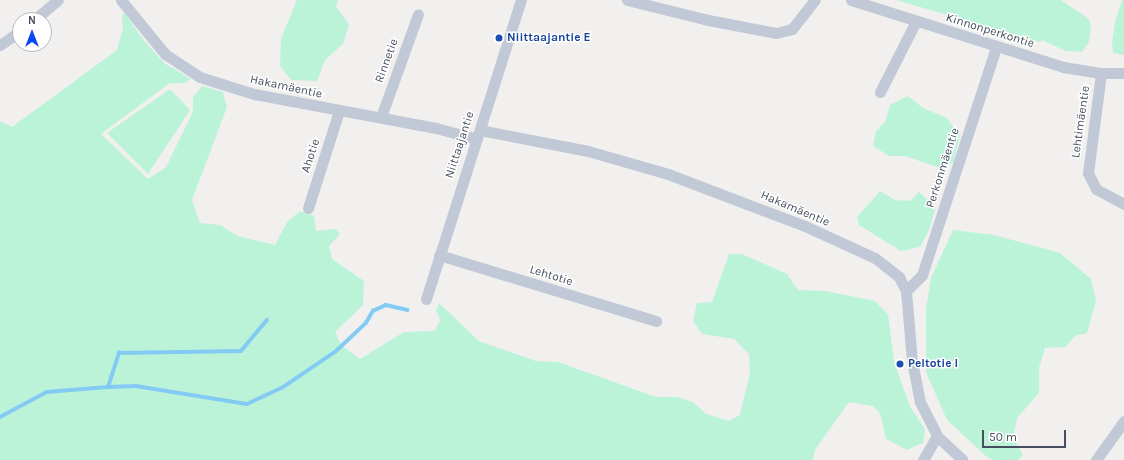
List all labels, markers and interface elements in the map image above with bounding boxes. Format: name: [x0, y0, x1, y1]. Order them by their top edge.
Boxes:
street label: Kinnonperkontie: [944, 11, 1036, 51]
north arrow: [12, 12, 52, 52]
text: N: [28, 14, 36, 27]
place label: Niittaajantie E: [507, 31, 591, 45]
marker: Niittaajantie E: [494, 33, 504, 43]
street label: Rinnetie: [372, 37, 402, 85]
street label: Hakamäentie: [249, 72, 323, 102]
street label: Lehtimäentie: [1069, 85, 1093, 159]
street label: Niittaajantie: [442, 110, 478, 180]
street label: Perkonmäentie: [923, 126, 963, 210]
street label: Ahotie: [299, 137, 323, 175]
street label: Hakamäentie: [758, 188, 832, 230]
street label: Lehtotie: [528, 263, 574, 289]
place label: Peltotie I: [908, 357, 958, 371]
marker: Peltotie I: [895, 359, 905, 369]
scale bar: [984, 422, 1068, 448]
text: 50 m: [989, 430, 1017, 444]

